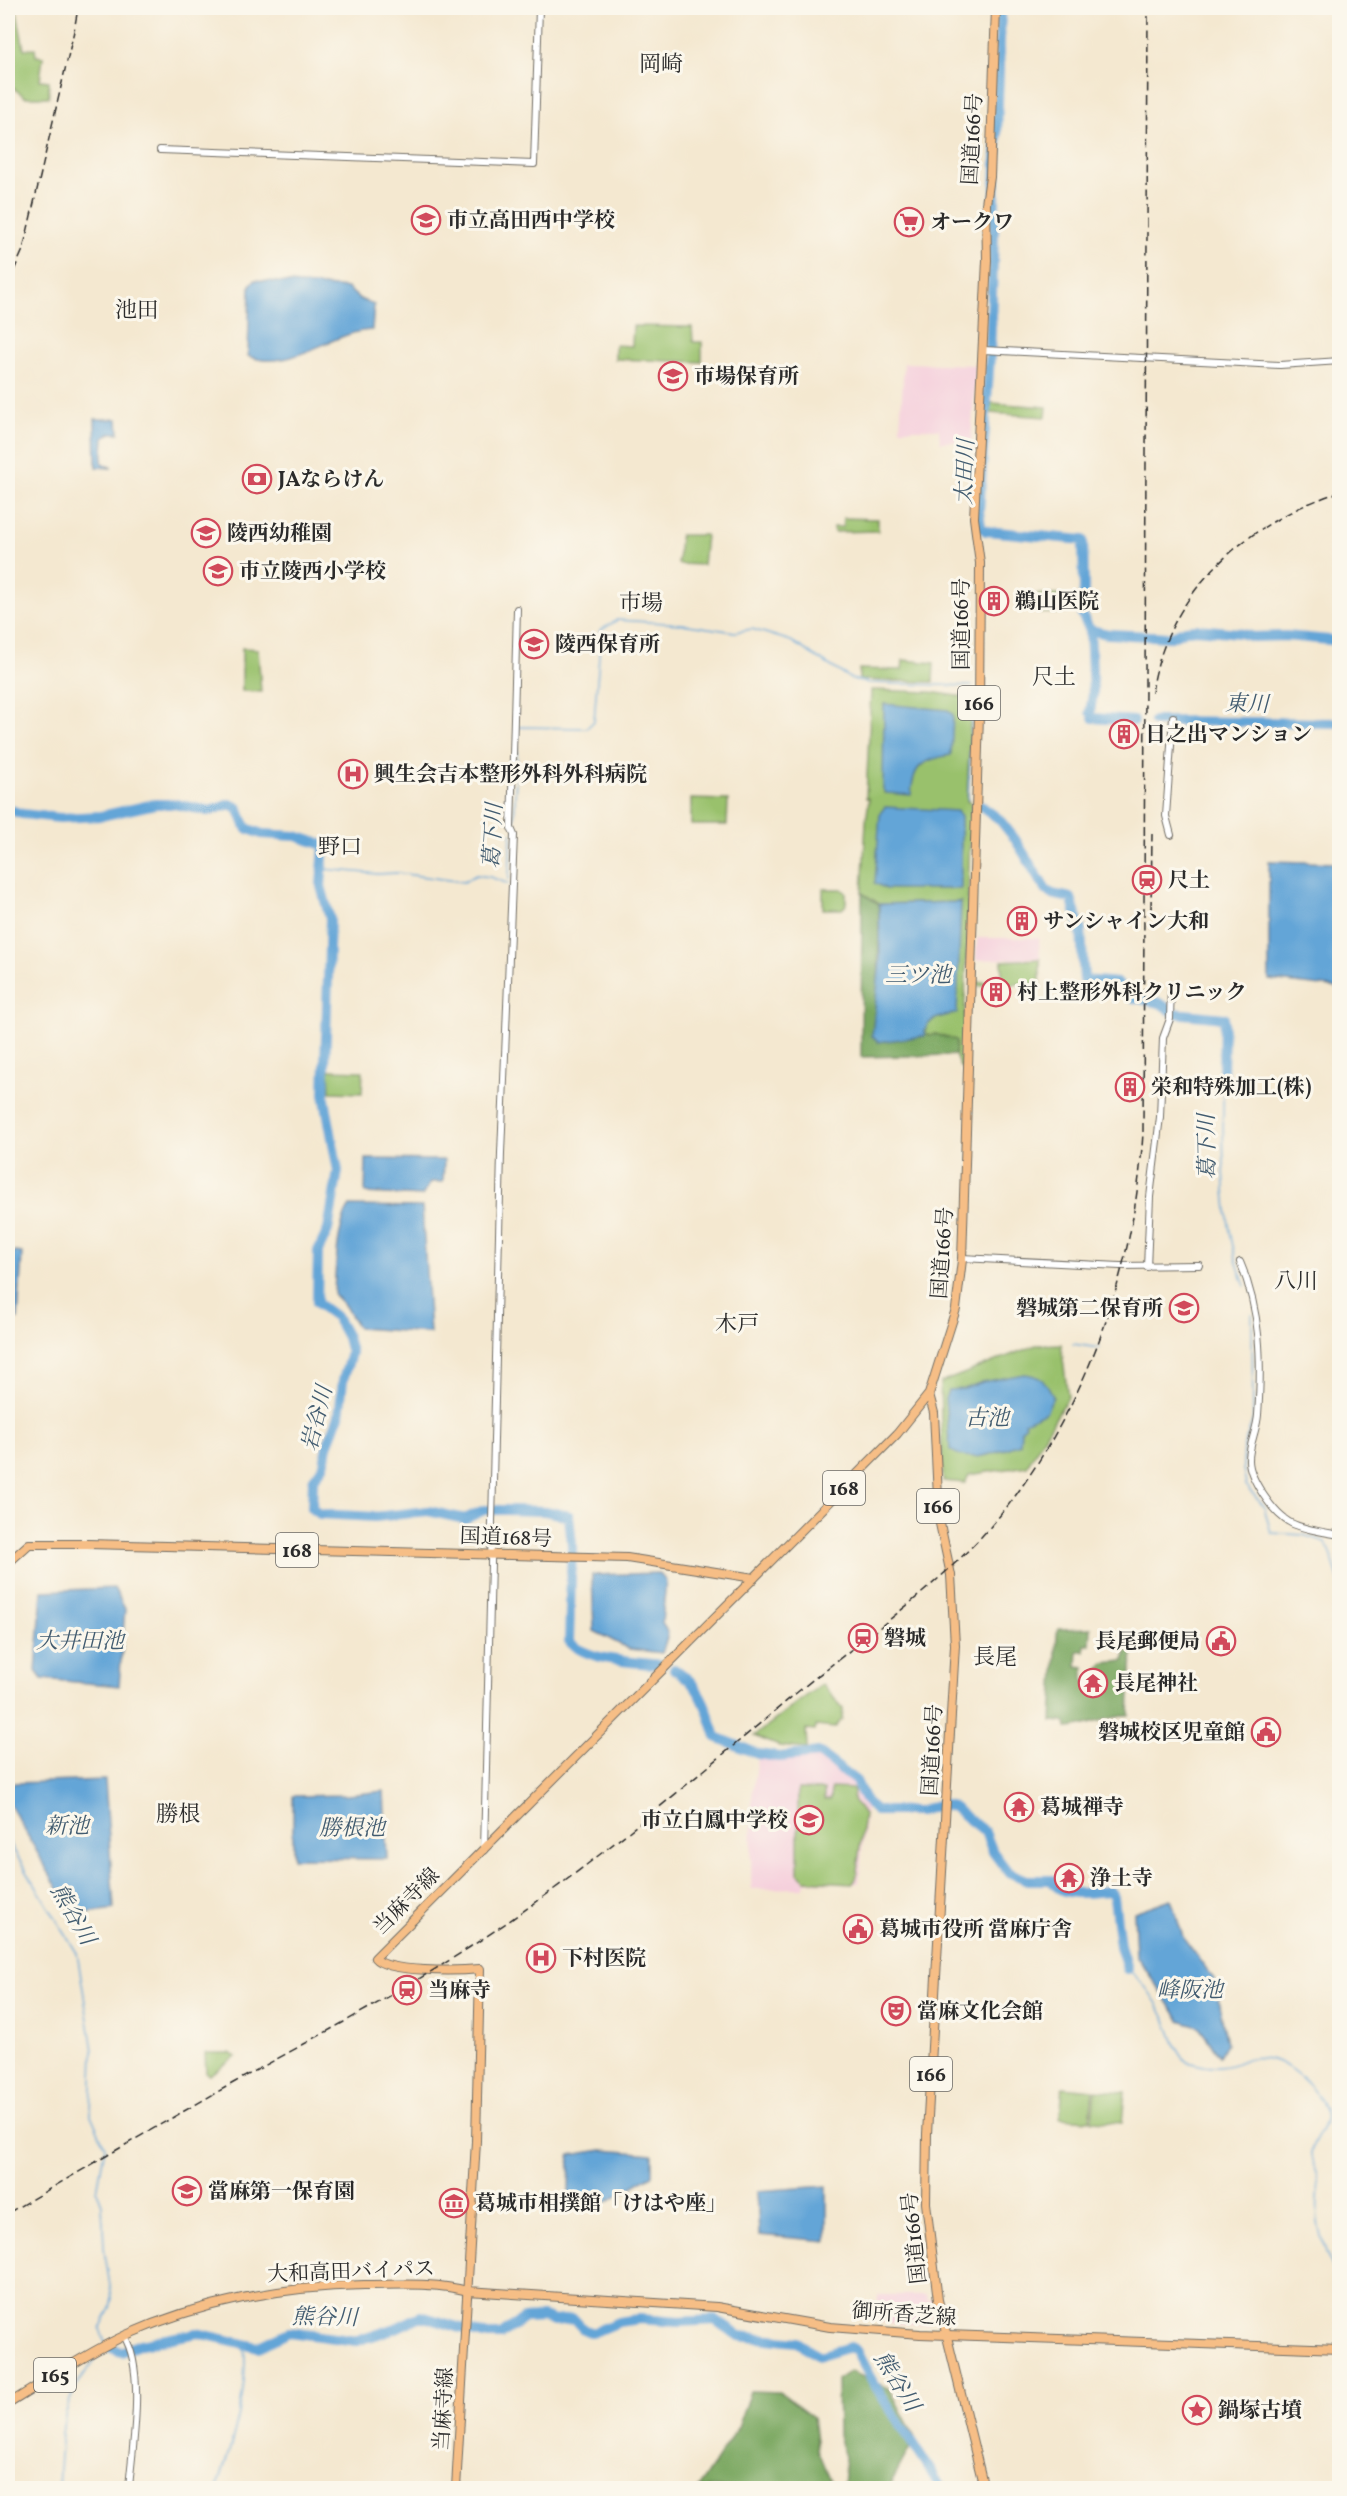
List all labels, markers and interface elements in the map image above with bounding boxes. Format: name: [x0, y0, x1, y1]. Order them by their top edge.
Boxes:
district label: 岡崎: [639, 50, 683, 81]
street label: 国道166号: [957, 92, 990, 186]
school or university icon: 市立高田西中学校: [410, 204, 442, 236]
supermarket icon: オークワ: [893, 206, 925, 238]
place label: 市立高田西中学校: [447, 207, 615, 236]
place label: オークワ: [930, 209, 1014, 238]
district label: 池田: [115, 296, 159, 327]
school or university icon: 市場保育所: [657, 360, 689, 392]
place label: 市場保育所: [694, 363, 799, 392]
water label: 太田川: [950, 437, 983, 506]
bank icon: JAならけん: [241, 463, 273, 495]
place label: JAならけん: [277, 466, 384, 495]
school or university icon: 陵西幼稚園: [190, 517, 222, 549]
place label: 陵西幼稚園: [227, 520, 332, 549]
school or university icon: 市立陵西小学校: [202, 555, 234, 587]
place label: 市立陵西小学校: [239, 558, 386, 587]
street label: 国道166号: [948, 578, 977, 670]
building icon: 鵜山医院: [978, 585, 1010, 617]
place label: 鵜山医院: [1015, 588, 1099, 617]
district label: 市場: [619, 589, 663, 620]
school or university icon: 陵西保育所: [518, 628, 550, 660]
place label: 陵西保育所: [555, 631, 660, 660]
district label: 尺土: [1032, 663, 1076, 694]
road number: 166: [958, 686, 1000, 720]
water label: 東川: [1225, 690, 1271, 721]
building icon: 日之出マンション: [1108, 718, 1140, 750]
place label: 日之出マンション: [1145, 721, 1312, 750]
hospital icon: 興生会吉本整形外科外科病院: [337, 758, 369, 790]
place label: 興生会吉本整形外科外科病院: [374, 761, 647, 790]
water label: 葛下川: [477, 800, 512, 870]
district label: 野口: [318, 833, 362, 864]
station icon: 尺土: [1131, 864, 1163, 896]
place label: 尺土: [1168, 867, 1210, 896]
building icon: サンシャイン大和: [1006, 905, 1038, 937]
place label: サンシャイン大和: [1043, 908, 1209, 937]
water label: 三ツ池: [885, 961, 954, 992]
building icon: 村上整形外科クリニック: [980, 976, 1012, 1008]
place label: 村上整形外科クリニック: [1017, 979, 1247, 1008]
building icon: 栄和特殊加工(株): [1114, 1071, 1146, 1103]
place label: 栄和特殊加工(株): [1151, 1074, 1312, 1103]
water label: 葛下川: [1192, 1112, 1225, 1180]
street label: 国道166号: [926, 1206, 961, 1300]
district label: 八川: [1274, 1267, 1318, 1298]
school or university icon: 磐城第二保育所: [1168, 1292, 1200, 1324]
place label: 磐城第二保育所: [1016, 1295, 1163, 1324]
district label: 木戸: [715, 1310, 759, 1341]
water label: 岩谷川: [295, 1381, 342, 1454]
water label: 古池: [965, 1404, 1012, 1435]
road number: 168: [823, 1471, 865, 1505]
road number: 166: [917, 1489, 959, 1523]
street label: 国道168号: [459, 1522, 553, 1555]
road number: 168: [276, 1533, 318, 1567]
station icon: 磐城: [847, 1622, 879, 1654]
place label: 磐城: [884, 1625, 926, 1654]
public building icon: 長尾郵便局: [1205, 1625, 1237, 1657]
water label: 大井田池: [36, 1627, 127, 1658]
place label: 長尾郵便局: [1095, 1628, 1200, 1657]
district label: 長尾: [973, 1643, 1017, 1674]
temple icon: 長尾神社: [1077, 1667, 1109, 1699]
place label: 長尾神社: [1114, 1670, 1198, 1699]
street label: 国道166号: [917, 1703, 950, 1797]
public building icon: 磐城校区児童館: [1250, 1716, 1282, 1748]
place label: 磐城校区児童館: [1098, 1719, 1245, 1748]
temple icon: 葛城禅寺: [1003, 1791, 1035, 1823]
place label: 葛城禅寺: [1040, 1794, 1124, 1823]
district label: 勝根: [156, 1800, 200, 1831]
school or university icon: 市立白鳳中学校: [793, 1804, 825, 1836]
place label: 市立白鳳中学校: [641, 1807, 788, 1836]
water label: 新池: [45, 1812, 92, 1843]
water label: 勝根池: [319, 1814, 388, 1845]
street label: 当麻寺線: [367, 1862, 447, 1942]
temple icon: 浄土寺: [1053, 1862, 1085, 1894]
place label: 浄土寺: [1090, 1865, 1153, 1894]
water label: 熊谷川: [42, 1879, 103, 1953]
public building icon: 葛城市役所 當麻庁舎: [842, 1913, 874, 1945]
place label: 葛城市役所 當麻庁舎: [879, 1916, 1072, 1945]
hospital icon: 下村医院: [525, 1942, 557, 1974]
place label: 下村医院: [562, 1945, 646, 1974]
station icon: 当麻寺: [391, 1974, 423, 2006]
water label: 峰阪池: [1157, 1976, 1226, 2007]
place label: 当麻寺: [428, 1977, 491, 2006]
theatre icon: 當麻文化会館: [880, 1995, 912, 2027]
place label: 當麻文化会館: [917, 1998, 1043, 2027]
road number: 166: [910, 2057, 952, 2091]
school or university icon: 當麻第一保育園: [171, 2175, 203, 2207]
place label: 當麻第一保育園: [208, 2178, 355, 2207]
museum icon: 葛城市相撲館「けはや座」: [438, 2187, 470, 2219]
place label: 葛城市相撲館「けはや座」: [475, 2190, 727, 2219]
street label: 国道166号: [896, 2190, 935, 2285]
street label: 大和高田バイパス: [267, 2255, 435, 2290]
street label: 御所香芝線: [851, 2297, 957, 2334]
water label: 熊谷川: [292, 2302, 360, 2335]
water label: 熊谷川: [865, 2346, 928, 2420]
road number: 165: [34, 2358, 76, 2392]
street label: 当麻寺線: [428, 2366, 461, 2452]
place icon: 鍋塚古墳: [1181, 2394, 1213, 2426]
place label: 鍋塚古墳: [1218, 2397, 1302, 2426]

